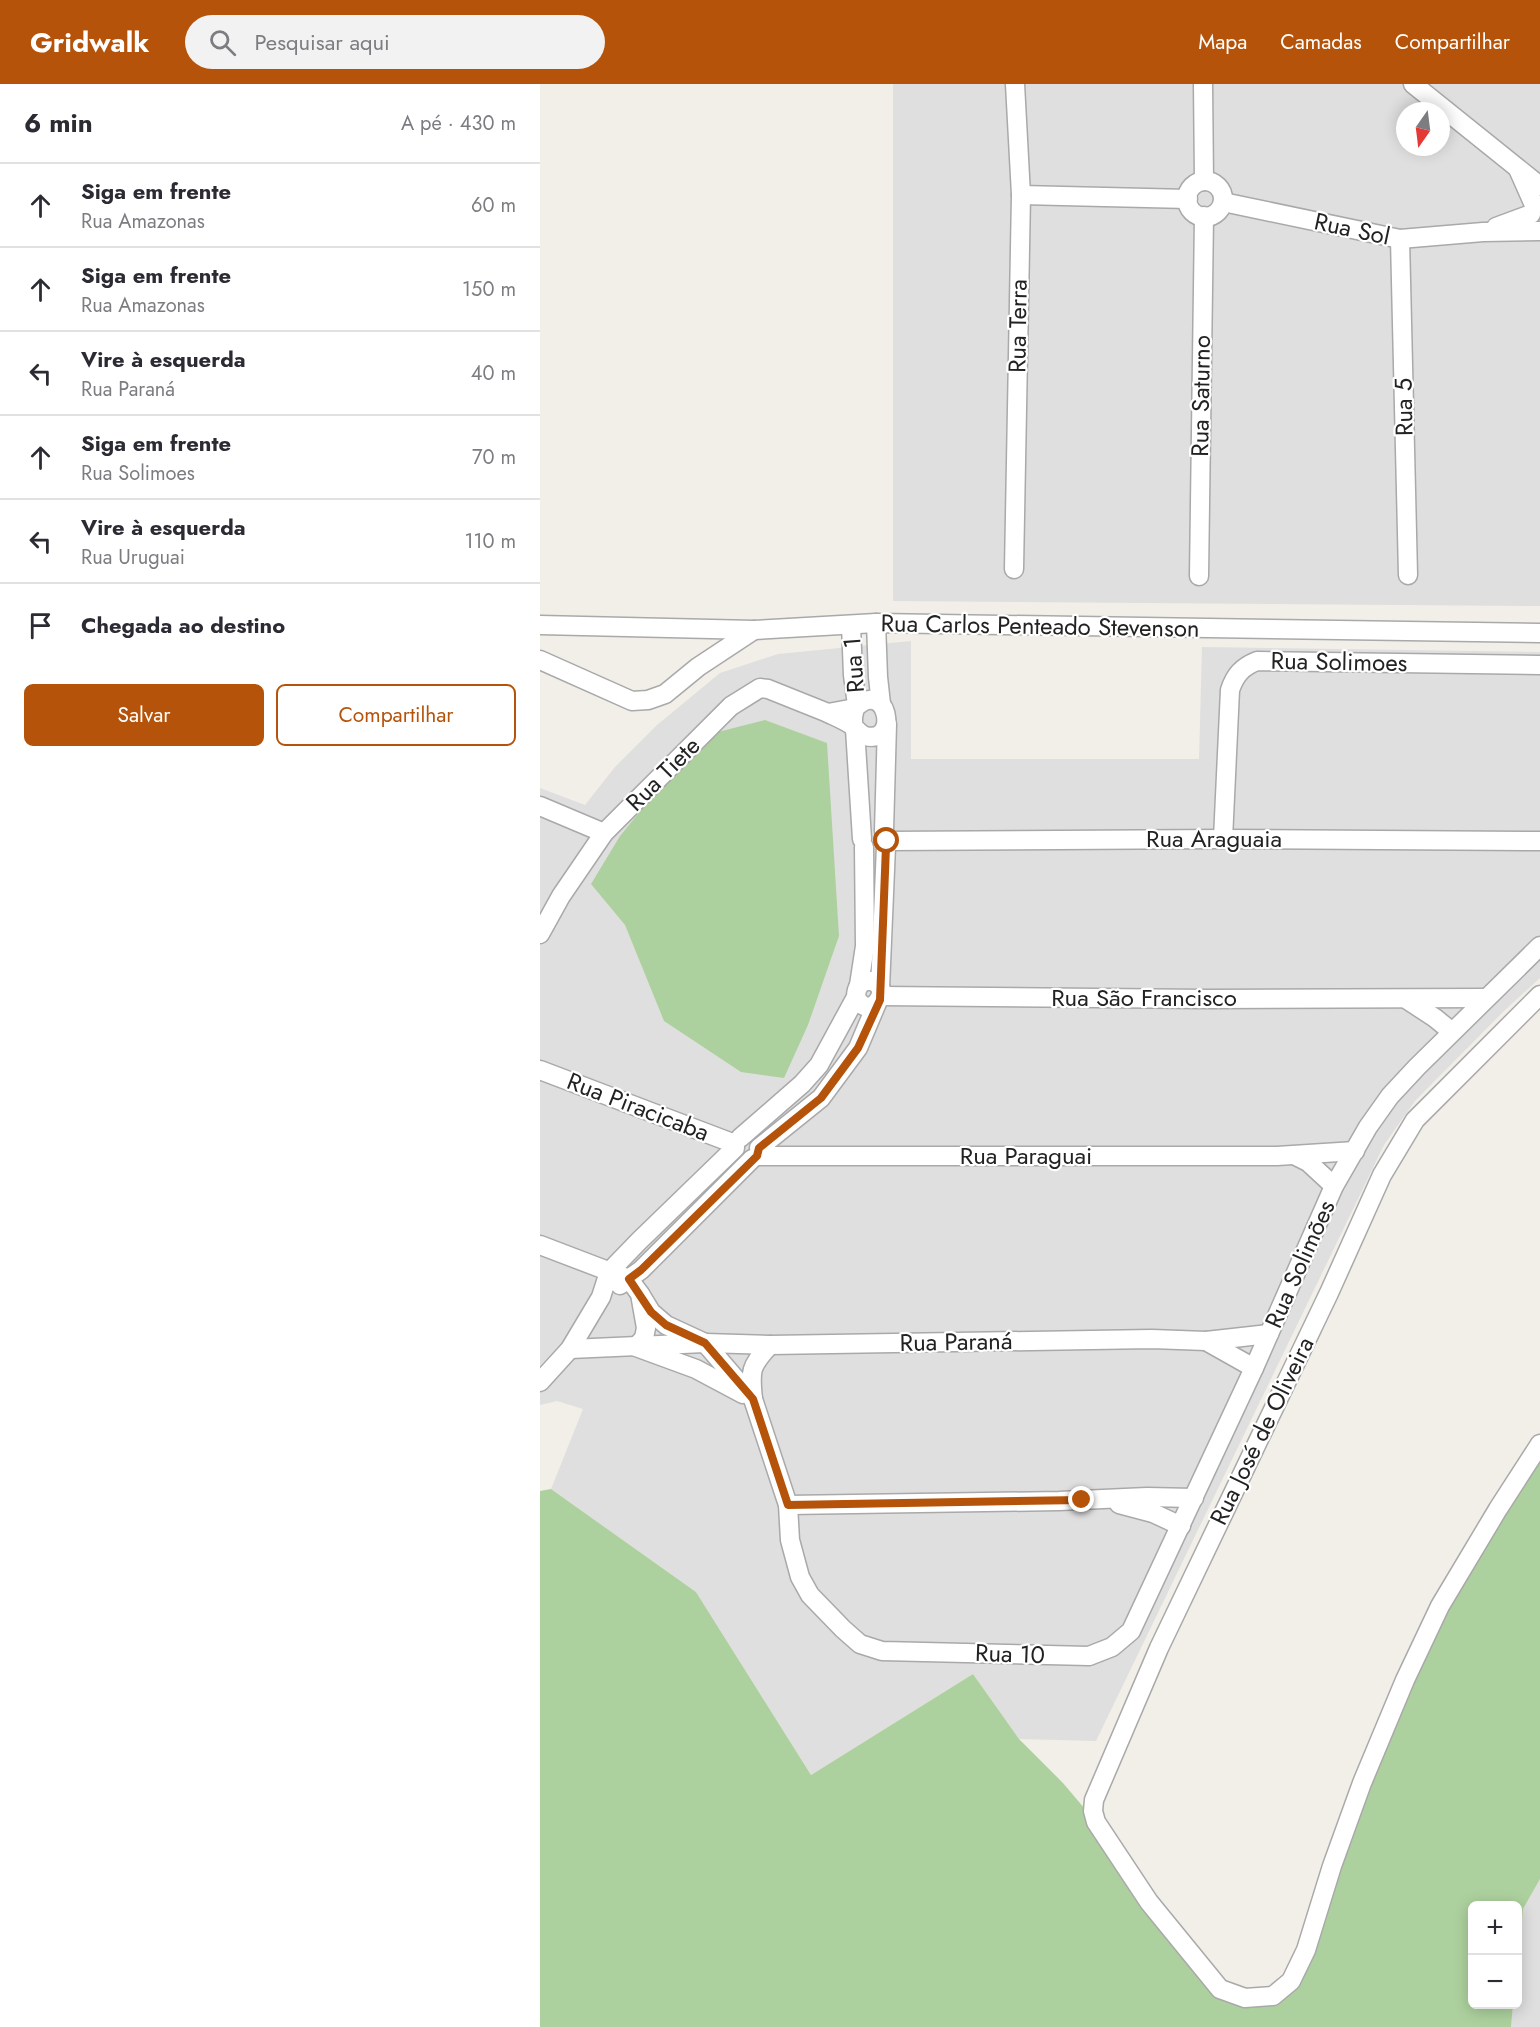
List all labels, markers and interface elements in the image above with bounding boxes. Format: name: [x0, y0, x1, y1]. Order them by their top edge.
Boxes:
search box: [185, 15, 605, 69]
text: Gridwalk: [30, 22, 149, 63]
icon: search: [206, 26, 239, 59]
text: Pesquisar aqui: [254, 26, 390, 58]
text: Mapa: [1198, 27, 1247, 57]
text: Camadas: [1280, 27, 1362, 57]
text: Compartilhar: [1395, 27, 1510, 57]
north arrow: [1396, 102, 1450, 156]
text: 6 min: [24, 104, 93, 142]
text: A pé · 430 m: [401, 109, 516, 138]
text: Siga em frente: [81, 175, 231, 207]
icon: ahead: [24, 189, 57, 222]
text: 60 m: [471, 191, 516, 220]
street label: Rua Sol: [1311, 203, 1393, 254]
text: Rua Amazonas: [81, 207, 205, 236]
text: Siga em frente: [81, 259, 231, 291]
icon: ahead: [24, 273, 57, 306]
text: 150 m: [462, 275, 516, 304]
street label: Rua Terra: [999, 279, 1036, 373]
text: Rua Amazonas: [81, 291, 205, 320]
street label: Rua Saturno: [1182, 335, 1219, 457]
text: Vire à esquerda: [81, 343, 246, 375]
icon: left: [24, 357, 57, 390]
text: 40 m: [471, 359, 516, 388]
text: Rua Paraná: [81, 375, 175, 404]
street label: Rua 5: [1385, 378, 1422, 436]
text: Siga em frente: [81, 427, 231, 459]
icon: ahead: [24, 441, 57, 474]
text: 70 m: [472, 443, 516, 472]
text: Rua Solimoes: [81, 459, 195, 488]
text: Vire à esquerda: [81, 511, 246, 543]
icon: left: [24, 525, 57, 558]
text: 110 m: [464, 527, 516, 556]
text: Rua Uruguai: [81, 543, 185, 572]
street label: Rua Carlos Penteado Stevenson: [880, 605, 1200, 646]
icon: arrive: [24, 609, 57, 642]
text: Chegada ao destino: [81, 609, 285, 641]
street label: Rua 1: [834, 636, 873, 694]
street label: Rua Solimoes: [1270, 643, 1408, 680]
button: Salvar: [24, 684, 264, 746]
button: Compartilhar: [276, 684, 516, 746]
street label: Rua Tiete: [618, 729, 708, 819]
street label: Rua Araguaia: [1146, 821, 1282, 856]
route start: [873, 827, 899, 853]
street label: Rua São Francisco: [1051, 980, 1237, 1015]
street label: Rua Piracicaba: [562, 1063, 714, 1150]
street label: Rua Paraguai: [960, 1138, 1092, 1173]
street label: Rua Solimões: [1256, 1194, 1343, 1333]
street label: Rua Paraná: [899, 1323, 1013, 1360]
street label: Rua José de Oliveira: [1201, 1331, 1322, 1531]
route end: [1068, 1486, 1094, 1512]
street label: Rua 10: [974, 1635, 1046, 1672]
map controls: [1468, 1901, 1522, 2009]
button: +: [1468, 1901, 1522, 1955]
button: −: [1468, 1955, 1522, 2009]

